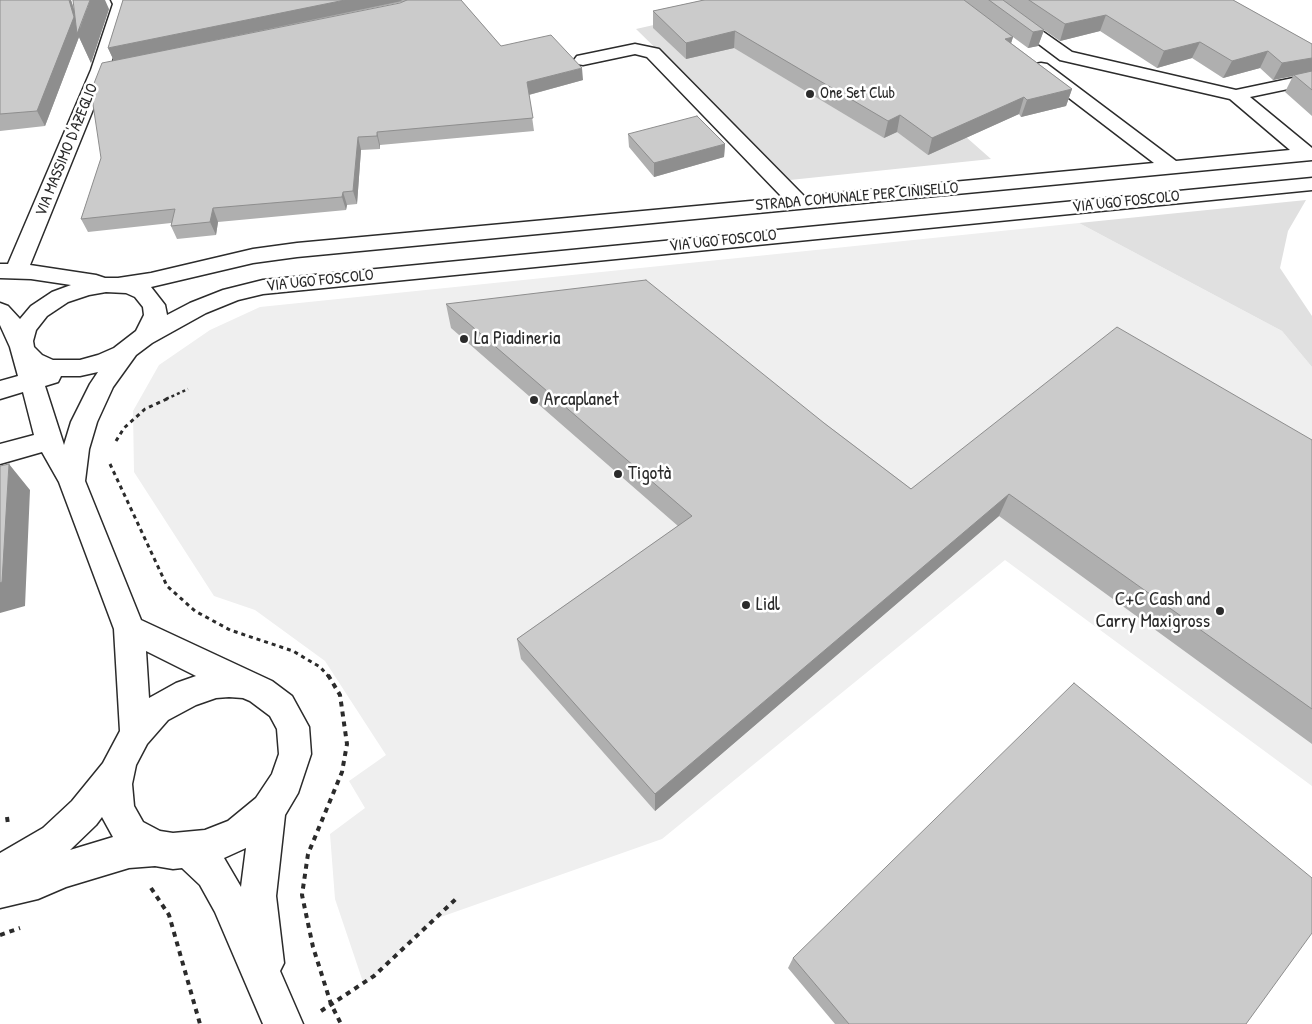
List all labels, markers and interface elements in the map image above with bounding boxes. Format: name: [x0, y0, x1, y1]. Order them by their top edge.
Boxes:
street label: VIA MASSIMO D'AZEGLIO: [32, 81, 102, 219]
place label: One Set Club: [820, 84, 895, 104]
marker: One Set Club: [804, 88, 816, 100]
street label: STRADA COMUNALE PER CINISELLO: [755, 179, 959, 215]
street label: VIA UGO FOSCOLO: [1071, 187, 1181, 217]
street label: VIA UGO FOSCOLO: [668, 226, 778, 256]
street label: VIA UGO FOSCOLO: [265, 266, 375, 296]
place label: La Piadineria: [474, 328, 561, 350]
marker: La Piadineria: [458, 333, 470, 345]
place label: Arcaplanet: [544, 389, 619, 411]
marker: Arcaplanet: [528, 394, 540, 406]
place label: Tigotà: [628, 463, 671, 485]
marker: Tigotà: [612, 468, 624, 480]
place label: C+C Cash and Carry Maxigross: [1096, 589, 1210, 633]
place label: Lidl: [756, 594, 780, 616]
marker: Lidl: [740, 599, 752, 611]
marker: C+C Cash and Carry Maxigross: [1214, 605, 1226, 617]

